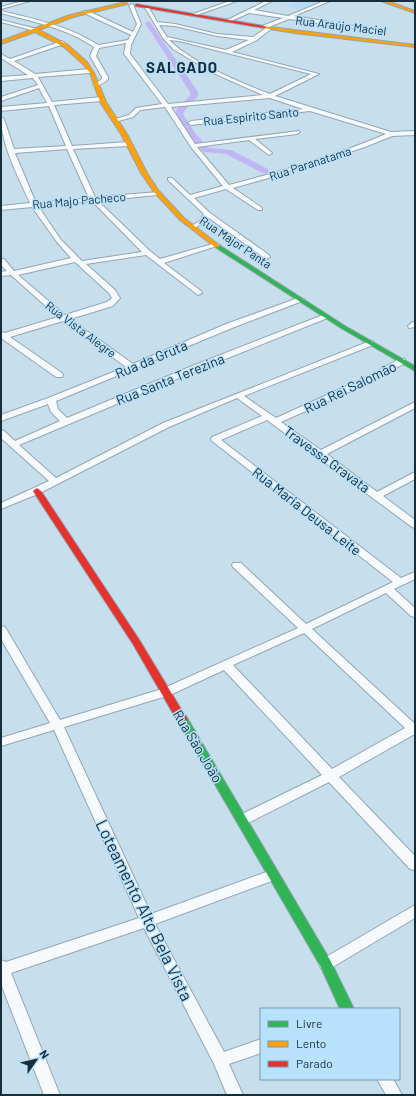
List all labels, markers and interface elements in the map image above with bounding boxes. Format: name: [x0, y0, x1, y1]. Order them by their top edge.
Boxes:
street label: Rua Araújo Maciel: [295, 12, 387, 38]
district label: SALGADO: [146, 58, 218, 76]
street label: Rua Espirito Santo: [203, 104, 299, 128]
street label: Rua Paranatama: [267, 143, 353, 183]
street label: Rua Majo Pacheco: [32, 189, 126, 211]
street label: Rua Major Panta: [197, 213, 275, 271]
street label: Rua Vista Alegre: [43, 298, 119, 360]
street label: Rua da Gruta: [112, 336, 190, 382]
street label: Rua Santa Terezina: [113, 350, 227, 408]
street label: Rua Rei Salomão: [301, 357, 399, 417]
street label: Travessa Gravata: [280, 422, 374, 496]
street label: Rua Maria Deusa Leite: [249, 463, 365, 559]
street label: Rua São João: [170, 706, 226, 786]
street label: Loteamento Alto Bela Vista: [92, 816, 198, 1004]
legend: [260, 1008, 400, 1080]
text: Livre: [296, 1016, 322, 1030]
text: Lento: [296, 1036, 326, 1050]
north arrow: [16, 1040, 56, 1080]
text: N: [37, 1047, 52, 1061]
text: Parado: [296, 1056, 333, 1070]

